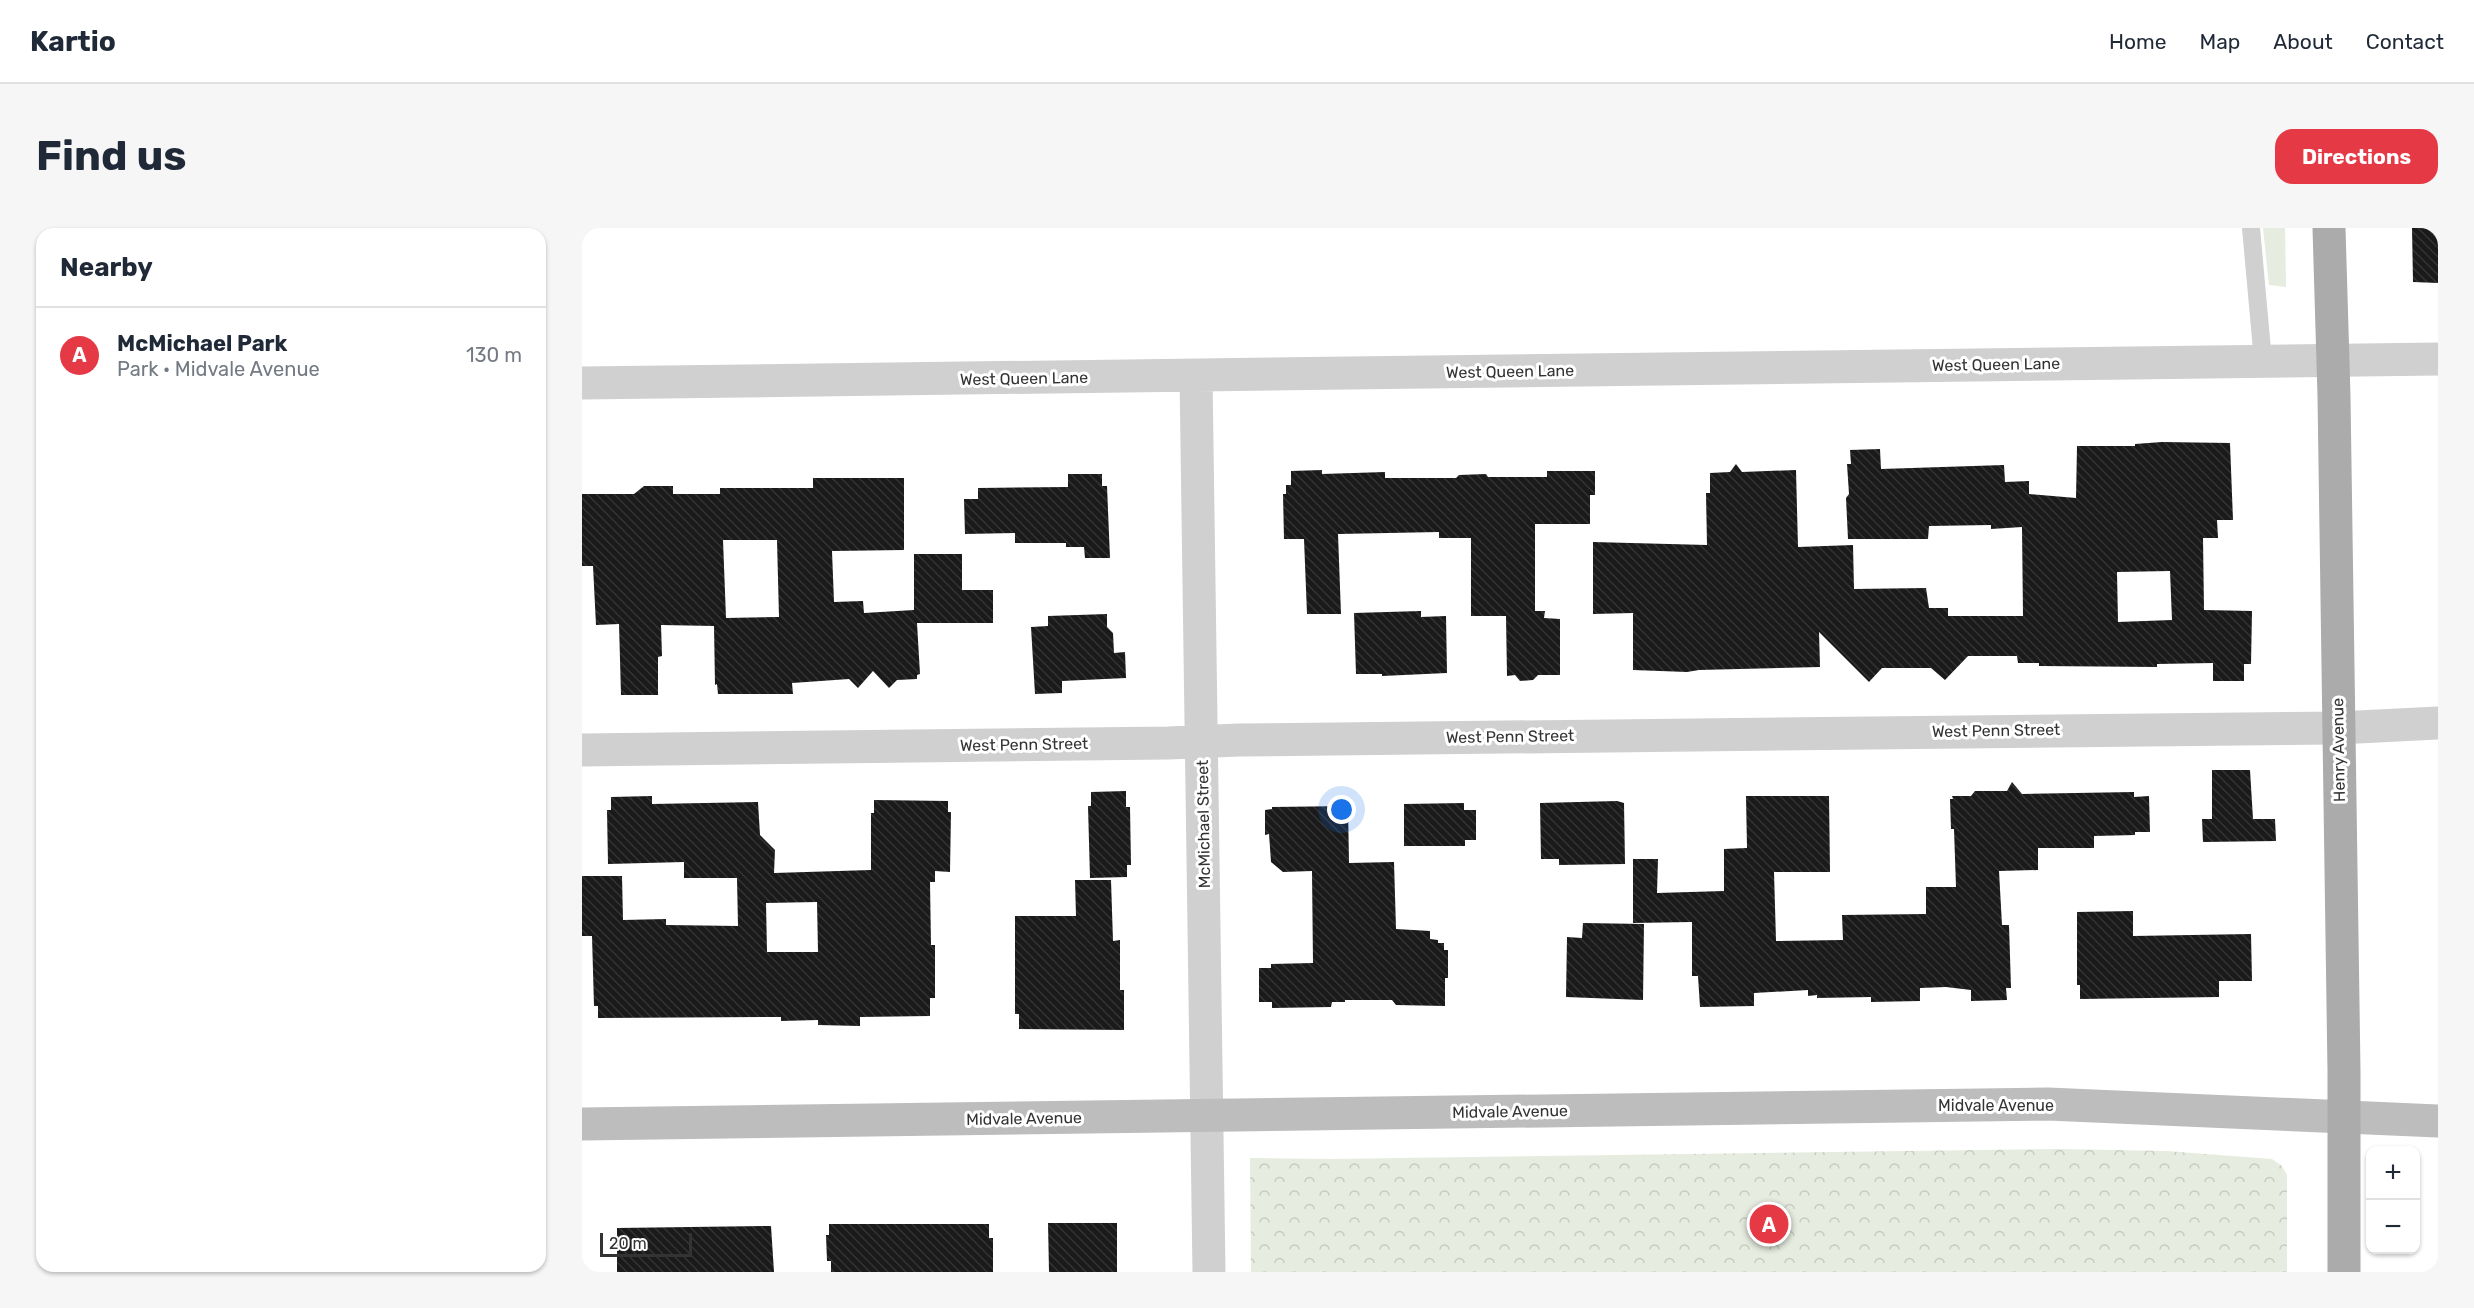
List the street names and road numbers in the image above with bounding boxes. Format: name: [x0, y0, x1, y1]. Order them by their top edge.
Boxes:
street label: West Queen Lane: [1932, 354, 2060, 375]
street label: West Queen Lane: [1446, 361, 1574, 382]
street label: West Queen Lane: [960, 368, 1088, 389]
street label: Henry Avenue: [2328, 698, 2349, 802]
street label: West Penn Street: [1932, 720, 2060, 741]
street label: West Penn Street: [1446, 726, 1574, 747]
street label: West Penn Street: [960, 734, 1088, 755]
street label: McMichael Street: [1193, 760, 1214, 888]
street label: Midvale Avenue: [1938, 1096, 2054, 1115]
street label: Midvale Avenue: [1452, 1101, 1568, 1122]
street label: Midvale Avenue: [966, 1108, 1082, 1129]

